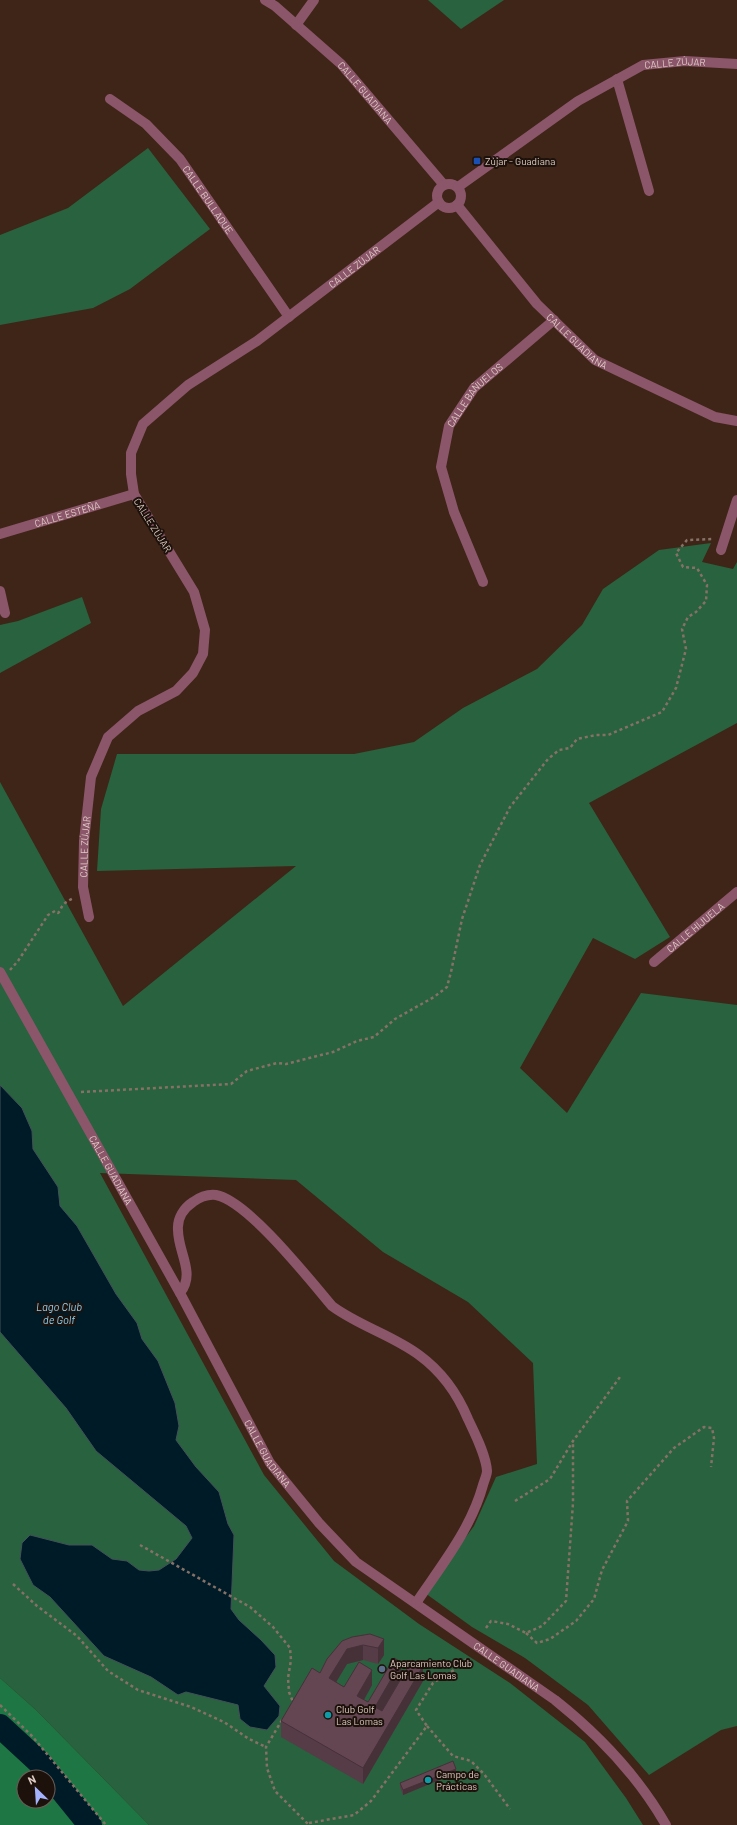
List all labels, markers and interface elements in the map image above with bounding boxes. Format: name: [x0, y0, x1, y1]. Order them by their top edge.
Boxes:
street label: CALLE ZÚJAR: [644, 55, 706, 71]
street label: CALLE GUADIANA: [335, 59, 395, 126]
place label: Zújar - Guadiana: [485, 155, 555, 167]
marker: Zújar - Guadiana: [472, 156, 482, 166]
street label: CALLE BULLAQUE: [180, 163, 236, 236]
street label: CALLE ZÚJAR: [326, 243, 382, 290]
street label: CALLE GUADIANA: [544, 311, 609, 371]
street label: CALLE BAÑUELOS: [444, 360, 505, 429]
street label: CALLE ZÚJAR: [132, 496, 174, 554]
street label: CALLE ESTEÑA: [33, 499, 101, 529]
street label: CALLE ZÚJAR: [77, 815, 93, 877]
street label: CALLE HIJUELA: [664, 900, 726, 955]
street label: CALLE GUADIANA: [87, 1133, 135, 1207]
water label: Lago Club de Golf: [36, 1300, 82, 1326]
street label: CALLE GUADIANA: [242, 1417, 293, 1490]
street label: CALLE GUADIANA: [471, 1639, 542, 1694]
place label: Aparcamiento Club Golf Las Lomas: [390, 1657, 472, 1681]
marker: Aparcamiento Club Golf Las Lomas: [377, 1664, 387, 1674]
place label: Club Golf Las Lomas: [336, 1703, 383, 1727]
marker: Club Golf Las Lomas: [323, 1710, 333, 1720]
place label: Campo de Prácticas: [436, 1768, 479, 1792]
north arrow: [16, 1769, 56, 1809]
text: N: [25, 1772, 38, 1787]
marker: Campo de Prácticas: [423, 1775, 433, 1785]

